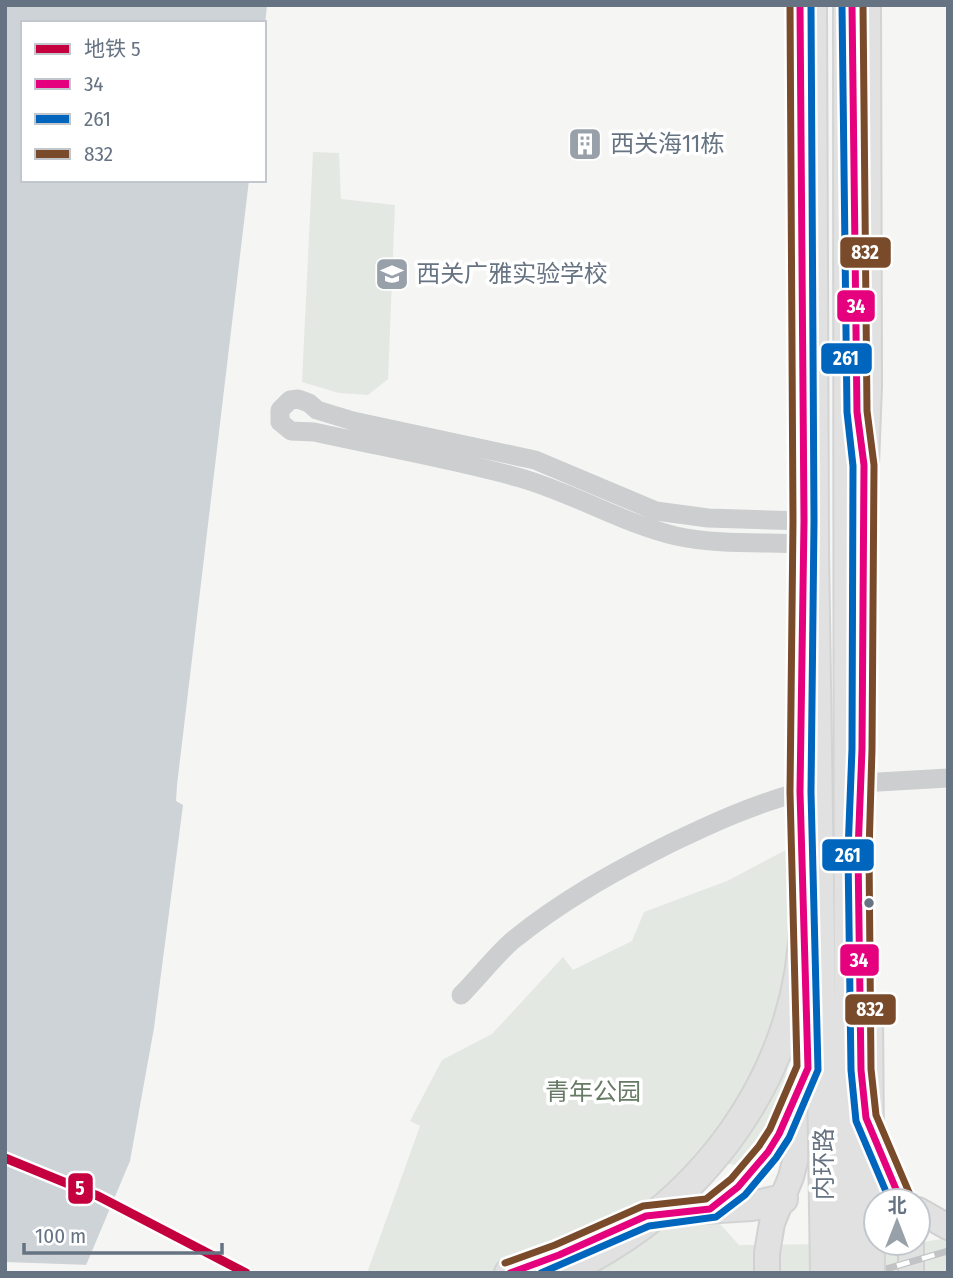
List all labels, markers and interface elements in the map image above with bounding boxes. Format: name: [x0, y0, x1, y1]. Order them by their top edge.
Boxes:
legend: [21, 21, 266, 182]
text: 地铁 5: [84, 36, 141, 62]
text: 34: [84, 71, 104, 97]
text: 261: [84, 106, 111, 132]
building icon: 西关海11栋: [566, 125, 604, 163]
place label: 西关海11栋: [610, 130, 724, 158]
text: 832: [84, 141, 113, 167]
line badge: 832: [839, 236, 892, 269]
text: 832: [851, 241, 879, 264]
school or university icon: 西关广雅实验学校: [373, 255, 411, 293]
place label: 西关广雅实验学校: [416, 260, 608, 288]
line badge: 34: [836, 289, 876, 323]
text: 34: [846, 295, 866, 318]
line badge: 261: [820, 342, 873, 375]
text: 261: [832, 347, 859, 370]
line badge: 261: [821, 838, 875, 872]
text: 261: [834, 844, 861, 867]
unlabelled marker: [862, 896, 876, 910]
line badge: 34: [839, 943, 880, 977]
text: 34: [849, 949, 869, 972]
line badge: 832: [844, 993, 897, 1026]
text: 832: [856, 998, 884, 1021]
park label: 青年公园: [545, 1078, 641, 1106]
street label: 内环路: [810, 1128, 838, 1200]
line badge: 5: [67, 1172, 94, 1205]
text: 5: [75, 1177, 85, 1200]
north arrow: [862, 1187, 932, 1257]
text: 北: [887, 1194, 907, 1217]
scale bar: [24, 1212, 222, 1256]
text: 100 m: [35, 1223, 86, 1249]

